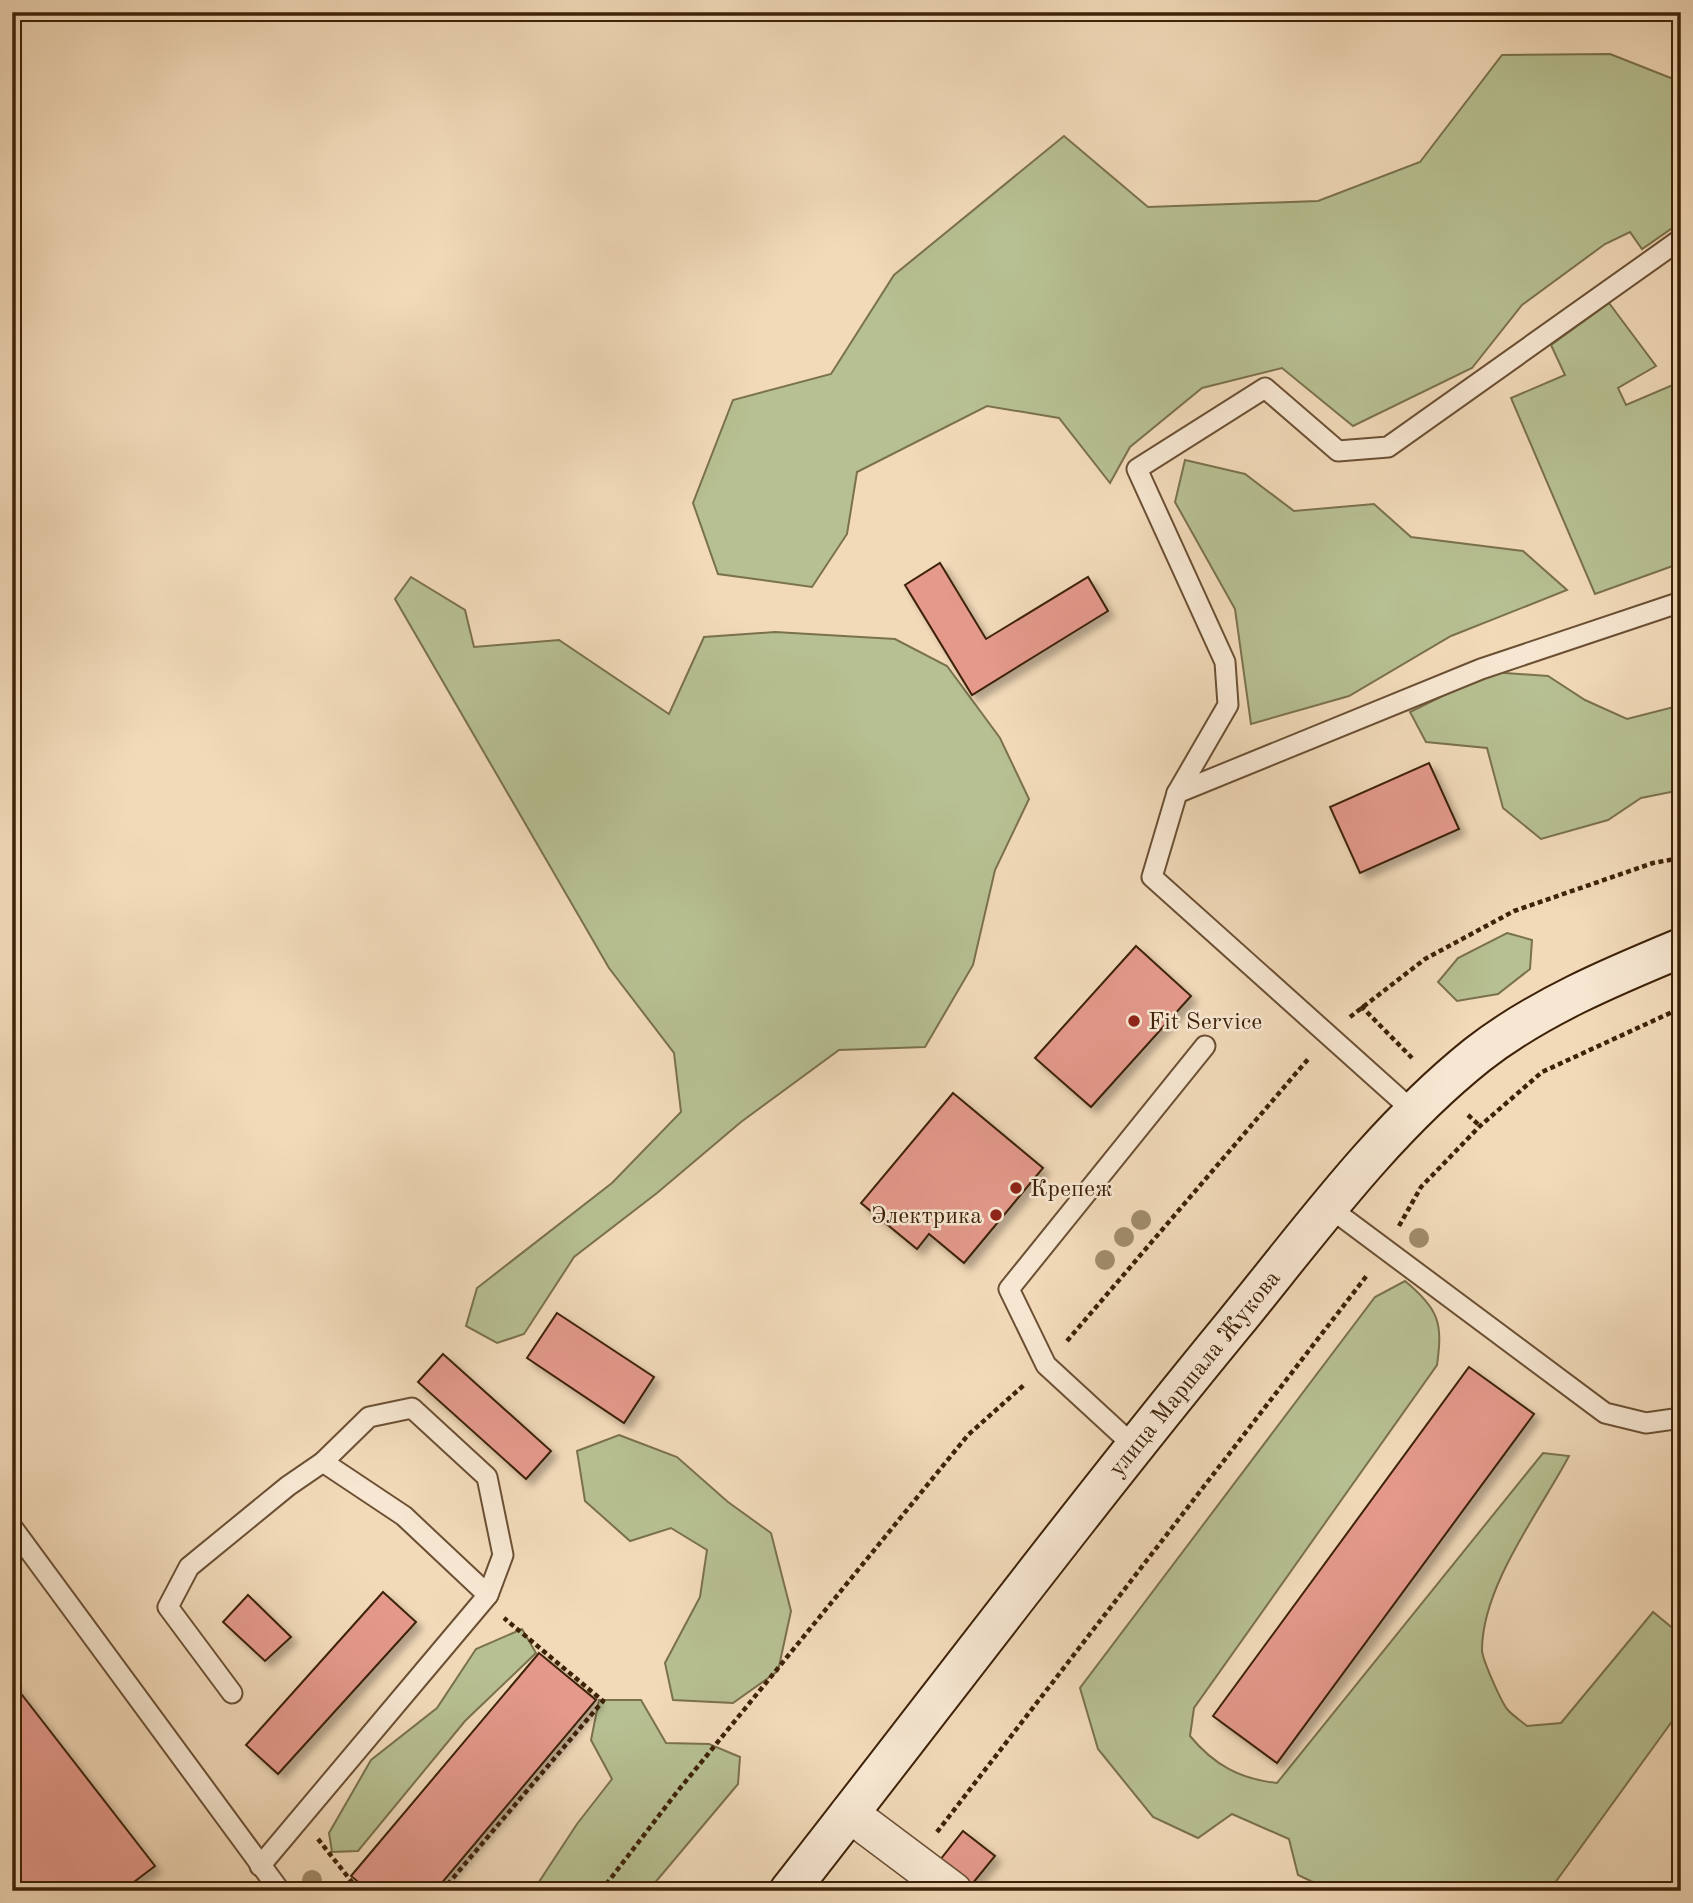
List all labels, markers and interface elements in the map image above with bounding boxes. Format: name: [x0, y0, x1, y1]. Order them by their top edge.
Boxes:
place label: Fit Service: [1148, 1011, 1262, 1035]
marker: Fit Service: [1126, 1013, 1142, 1029]
place label: Крепеж: [1030, 1178, 1112, 1202]
marker: Крепеж: [1008, 1180, 1024, 1196]
place label: Электрика: [871, 1205, 982, 1229]
marker: Электрика: [988, 1207, 1004, 1223]
street label: улица Маршала Жукова: [1105, 1267, 1286, 1482]

